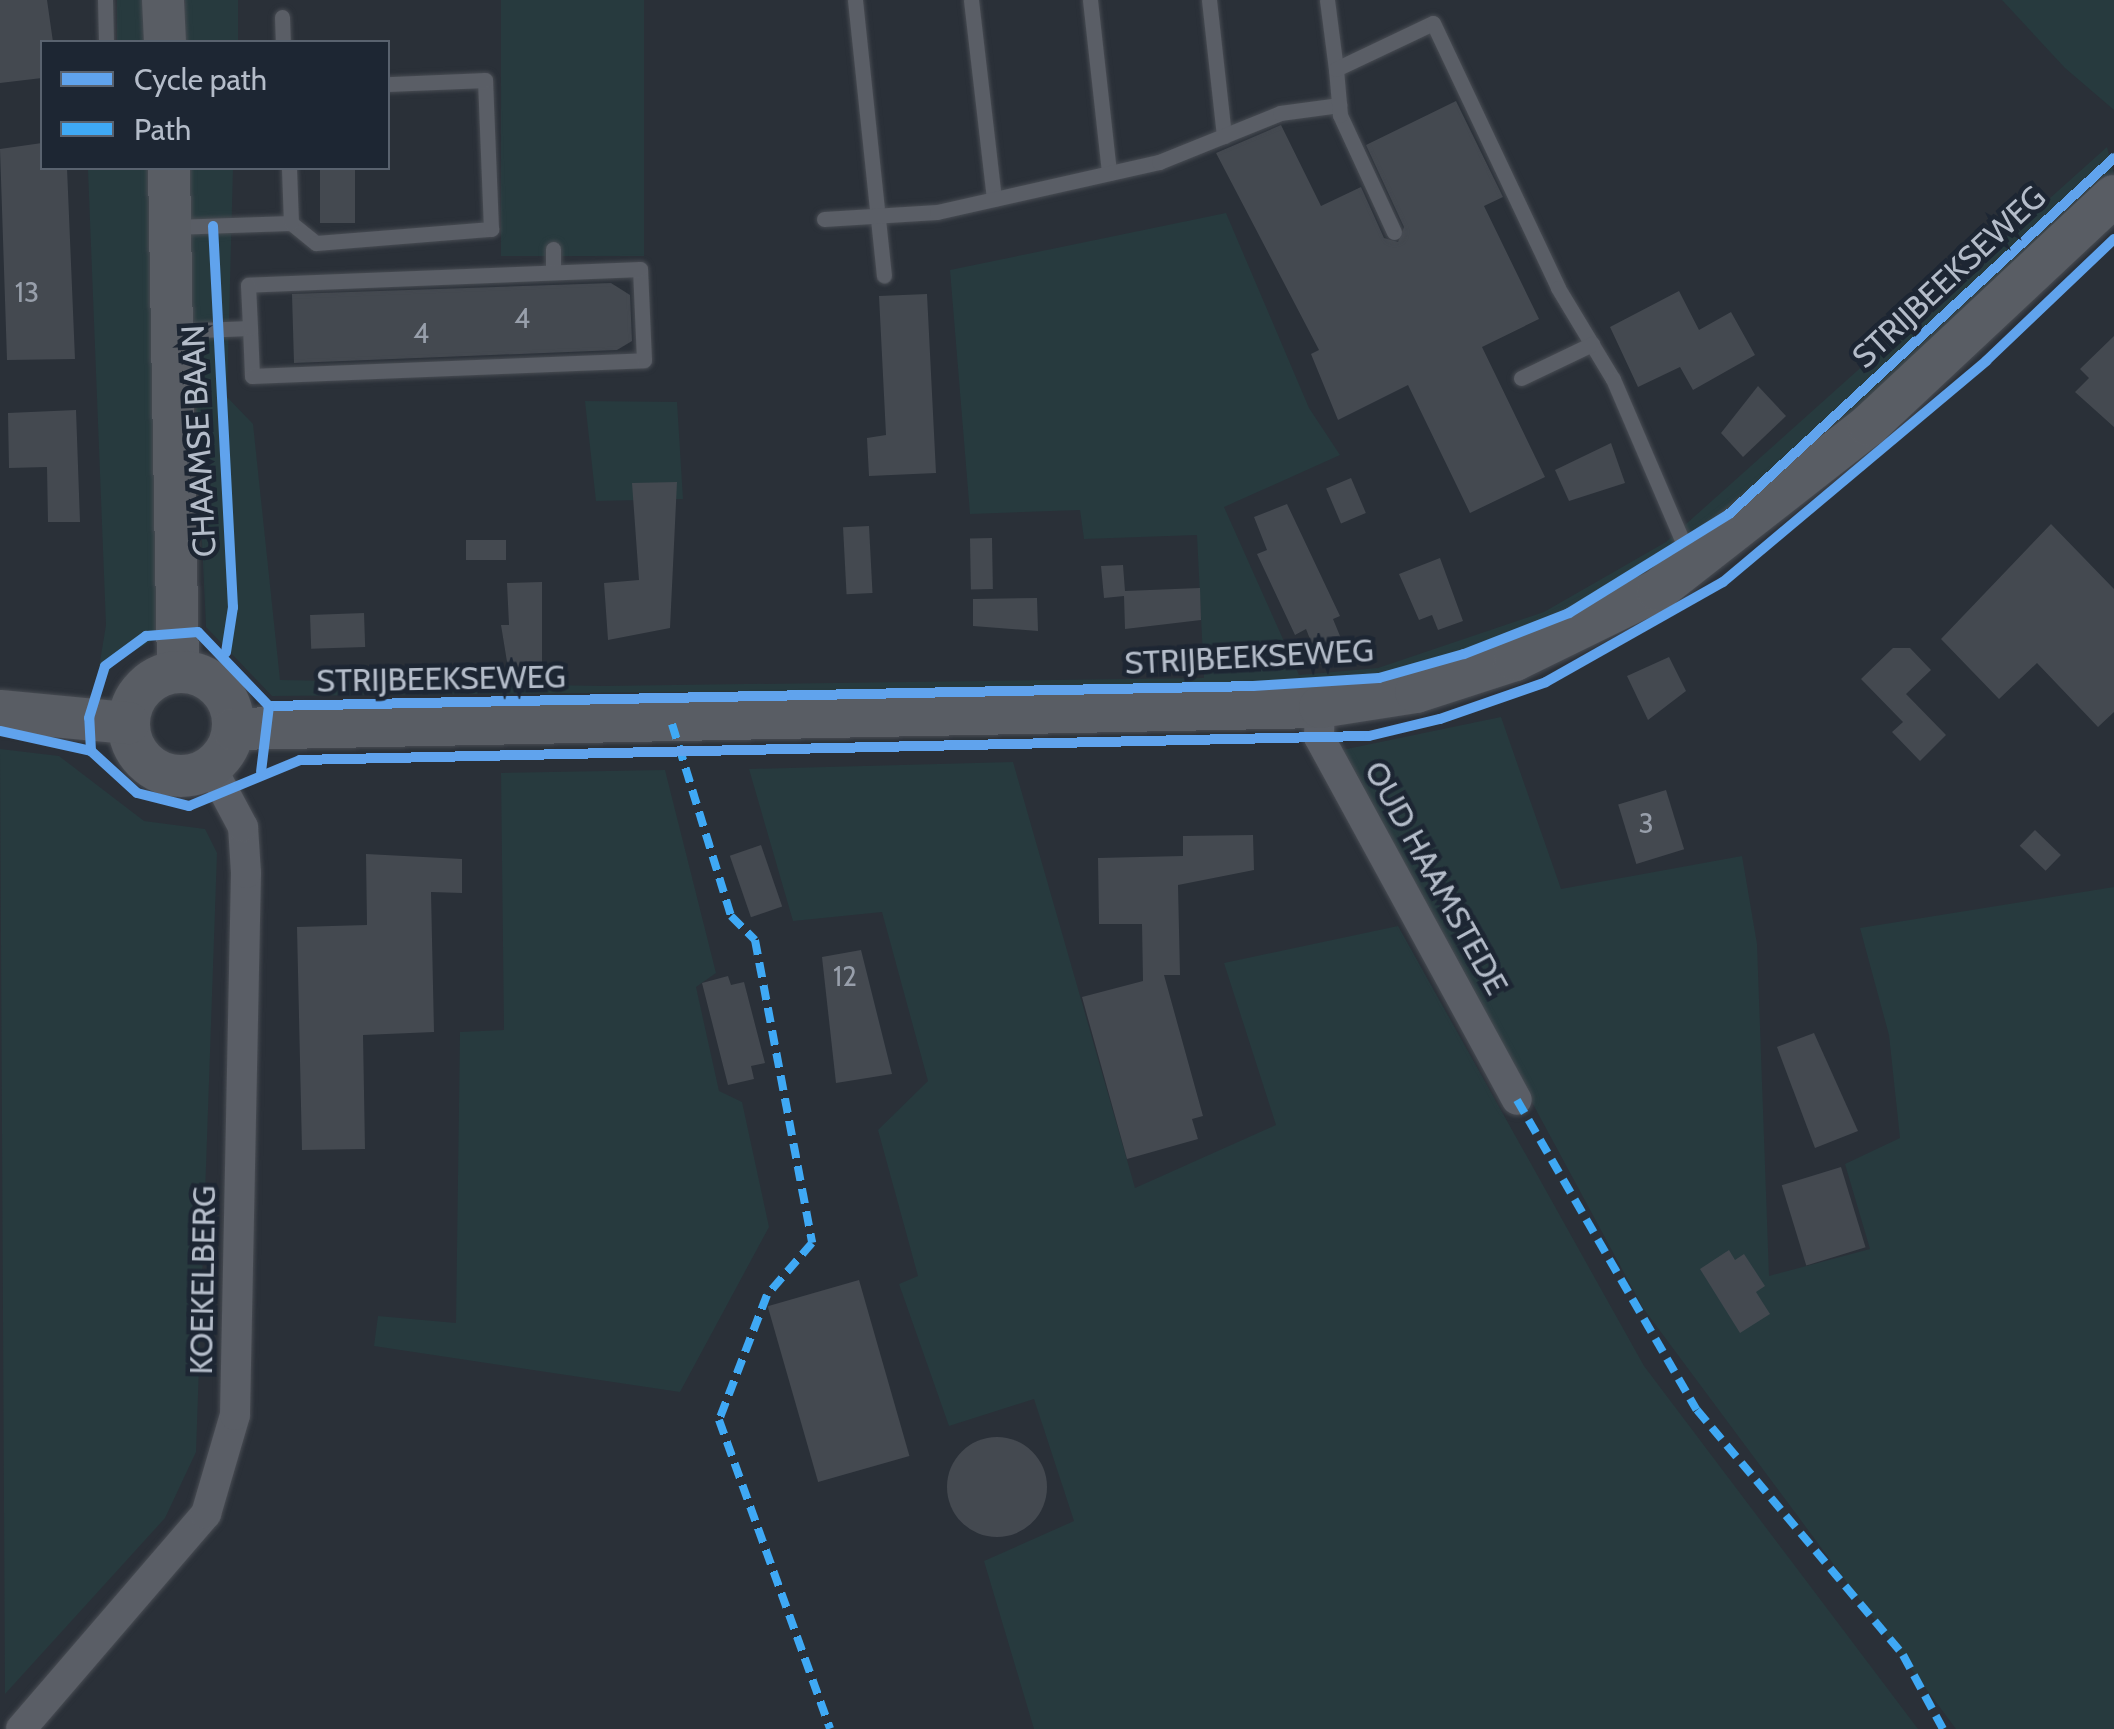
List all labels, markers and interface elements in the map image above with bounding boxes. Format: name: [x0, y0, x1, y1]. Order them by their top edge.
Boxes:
legend: [40, 40, 390, 170]
text: Cycle path: [134, 61, 267, 98]
text: Path: [134, 111, 191, 148]
street label: STRIJBEEKSEWEG: [1845, 178, 2053, 376]
house number: 13: [15, 275, 39, 309]
house number: 4: [514, 301, 530, 335]
house number: 4: [413, 316, 429, 350]
street label: CHAAMSE BAAN: [174, 324, 224, 558]
street label: STRIJBEEKSEWEG: [1123, 631, 1375, 683]
street label: STRIJBEEKSEWEG: [316, 658, 566, 700]
street label: OUD HAAMSTEDE: [1356, 755, 1516, 1001]
house number: 3: [1638, 806, 1654, 840]
house number: 12: [833, 959, 857, 993]
street label: KOEKELBERG: [182, 1185, 224, 1375]

